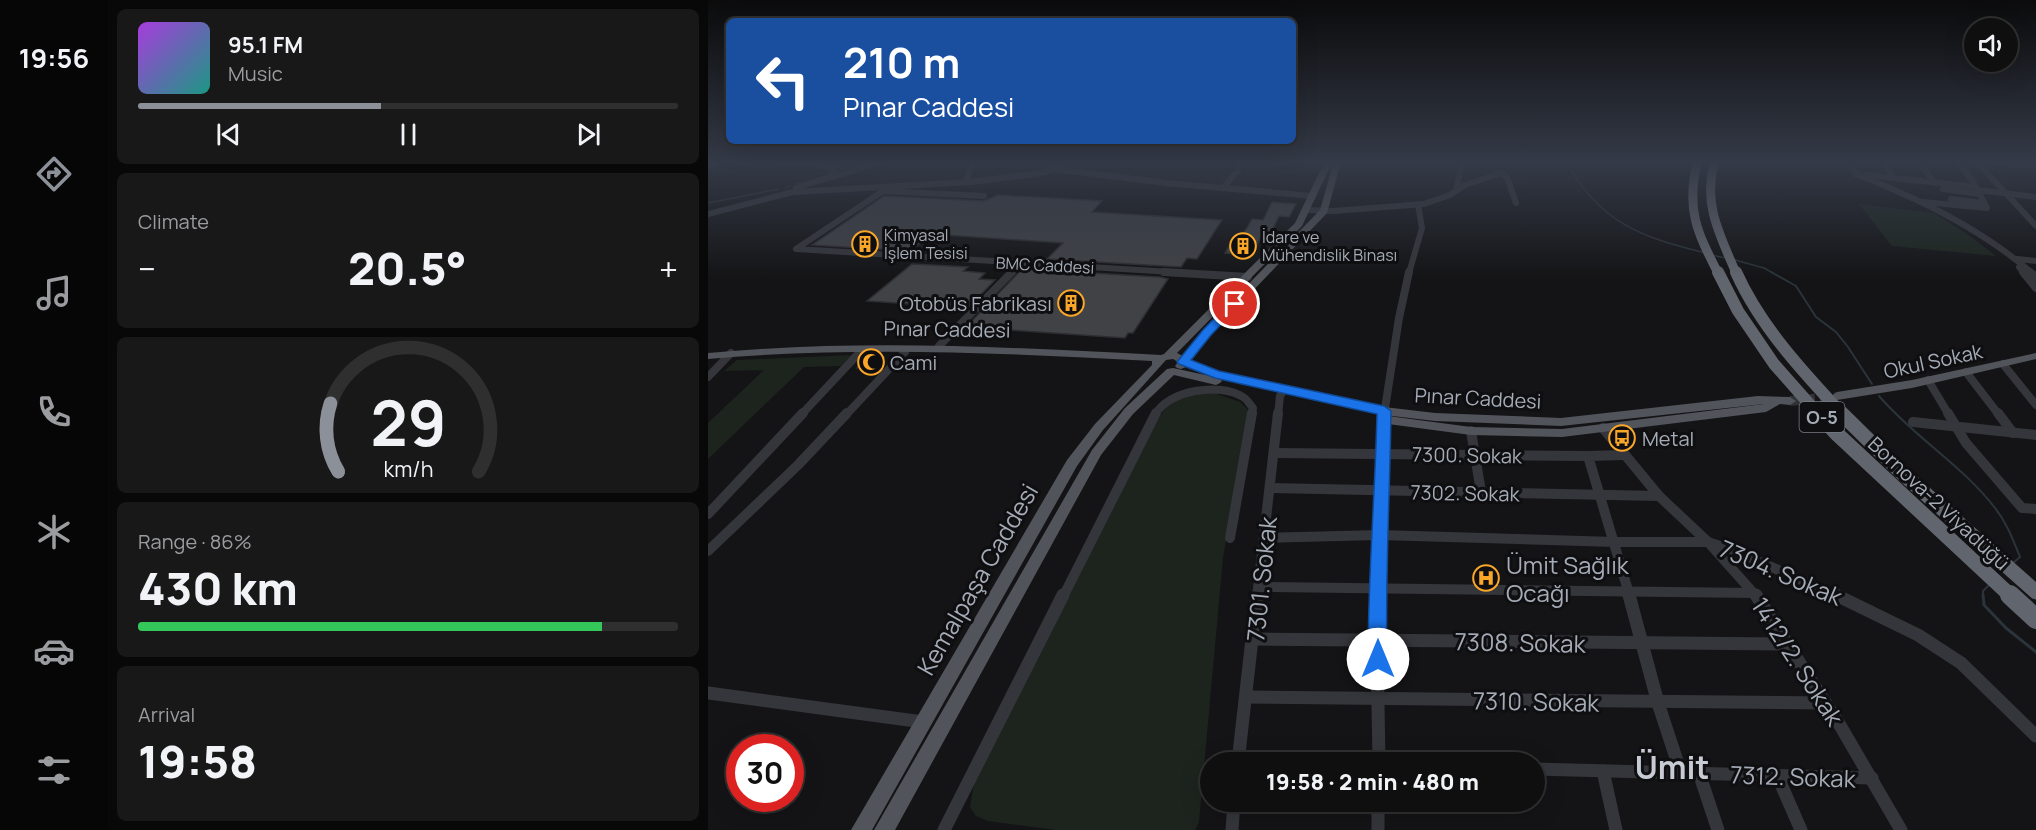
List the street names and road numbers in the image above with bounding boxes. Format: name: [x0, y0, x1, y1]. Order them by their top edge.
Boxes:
street label: BMC Caddesi: [995, 251, 1095, 279]
street label: Pınar Caddesi: [883, 314, 1011, 344]
street label: Okul Sokak: [1881, 337, 1986, 385]
street label: Pınar Caddesi: [1414, 381, 1542, 415]
road number: O-5: [1800, 402, 1844, 432]
street label: Bornova-2 Viyadüğü: [1862, 430, 2016, 576]
street label: 7300. Sokak: [1412, 441, 1523, 469]
street label: Kemalpaşa Caddesi: [909, 477, 1045, 681]
street label: 7302. Sokak: [1410, 479, 1521, 507]
street label: 7301. Sokak: [1238, 514, 1284, 643]
street label: 7304. Sokak: [1714, 531, 1849, 613]
street label: 1412/2. Sokak: [1744, 591, 1852, 732]
street label: 7308. Sokak: [1454, 624, 1587, 660]
street label: 7310. Sokak: [1473, 683, 1601, 719]
street label: 7312. Sokak: [1730, 757, 1857, 795]

